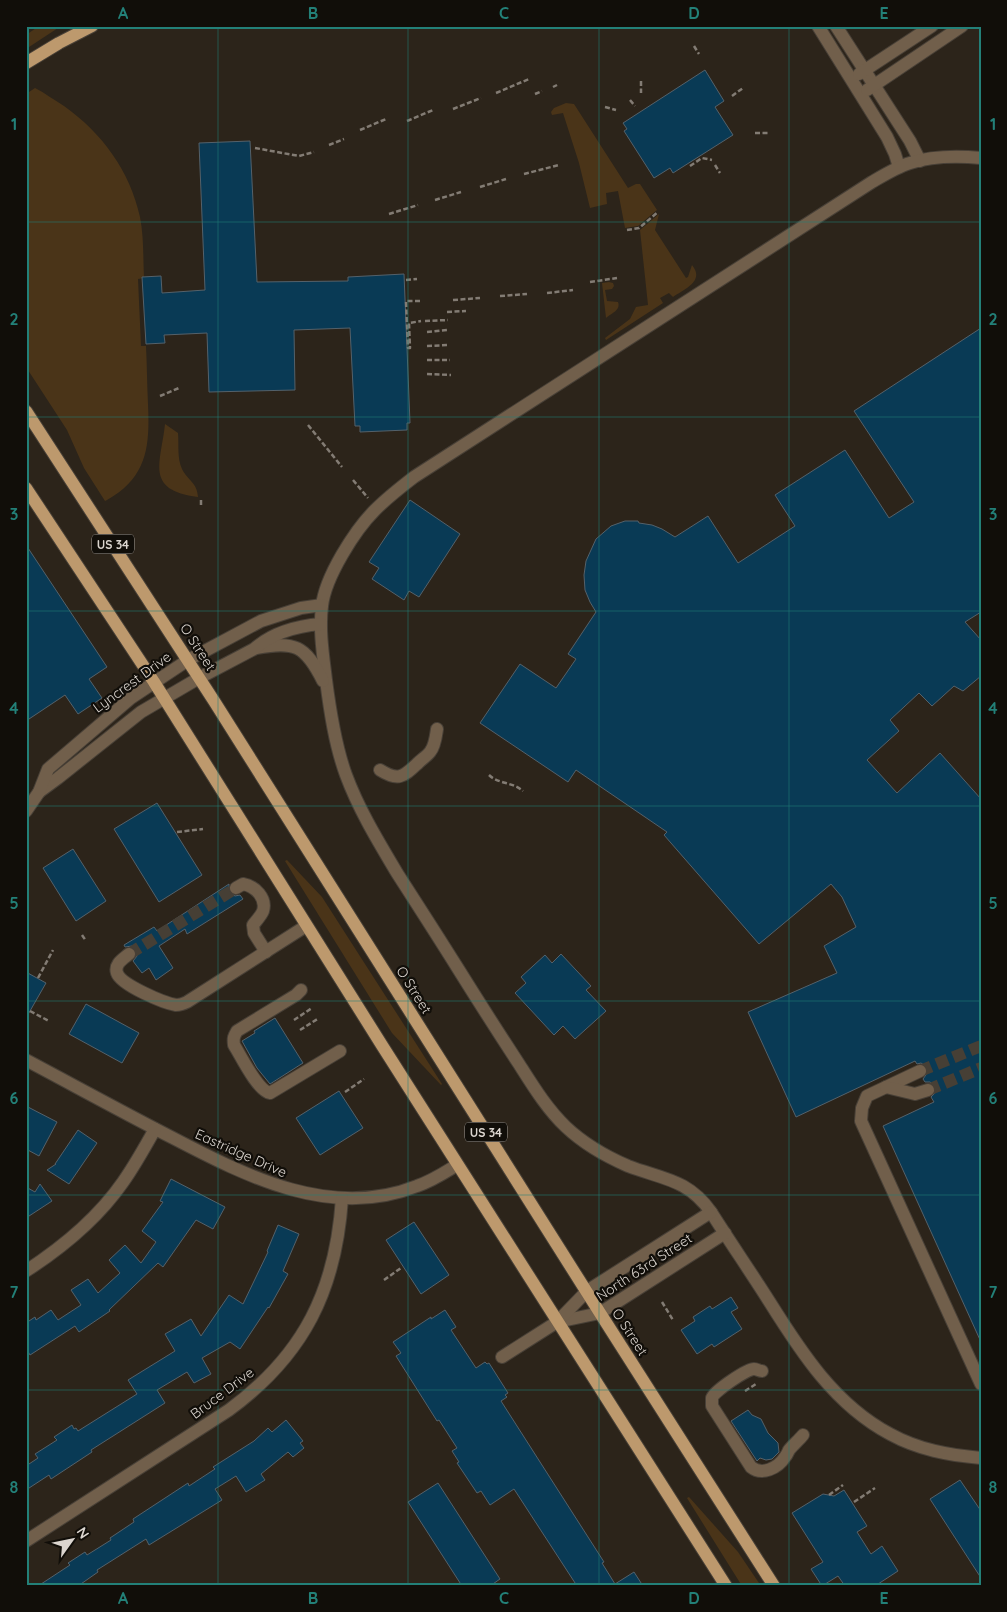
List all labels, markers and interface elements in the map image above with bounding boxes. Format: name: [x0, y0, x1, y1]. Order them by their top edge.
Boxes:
text: A: [118, 3, 129, 23]
text: B: [308, 3, 318, 23]
text: C: [499, 3, 509, 23]
text: D: [688, 3, 700, 23]
text: E: [879, 3, 889, 23]
text: 1: [11, 114, 17, 134]
text: 1: [990, 114, 996, 134]
text: 2: [9, 309, 19, 329]
text: 2: [988, 309, 998, 329]
text: 3: [10, 504, 18, 524]
text: 3: [989, 504, 997, 524]
road number: US 34: [92, 534, 134, 554]
street label: O Street: [176, 620, 220, 674]
street label: Lyncrest Drive: [89, 648, 175, 716]
text: 4: [9, 698, 19, 718]
text: 4: [988, 698, 998, 718]
text: 5: [9, 893, 19, 913]
text: 5: [988, 893, 998, 913]
street label: O Street: [392, 963, 436, 1017]
text: 6: [10, 1088, 19, 1108]
text: 6: [989, 1088, 998, 1108]
road number: US 34: [465, 1122, 507, 1142]
street label: Eastridge Drive: [192, 1125, 290, 1181]
street label: North 63rd Street: [593, 1229, 696, 1305]
text: 7: [10, 1282, 19, 1302]
text: 7: [989, 1282, 998, 1302]
street label: O Street: [608, 1305, 652, 1359]
street label: Bruce Drive: [187, 1363, 257, 1423]
text: 8: [10, 1477, 19, 1497]
text: 8: [989, 1477, 998, 1497]
north arrow: [48, 1514, 98, 1564]
text: N: [73, 1524, 93, 1542]
text: A: [118, 1588, 129, 1608]
text: B: [308, 1588, 318, 1608]
text: C: [499, 1588, 509, 1608]
text: D: [688, 1588, 700, 1608]
text: E: [879, 1588, 889, 1608]

